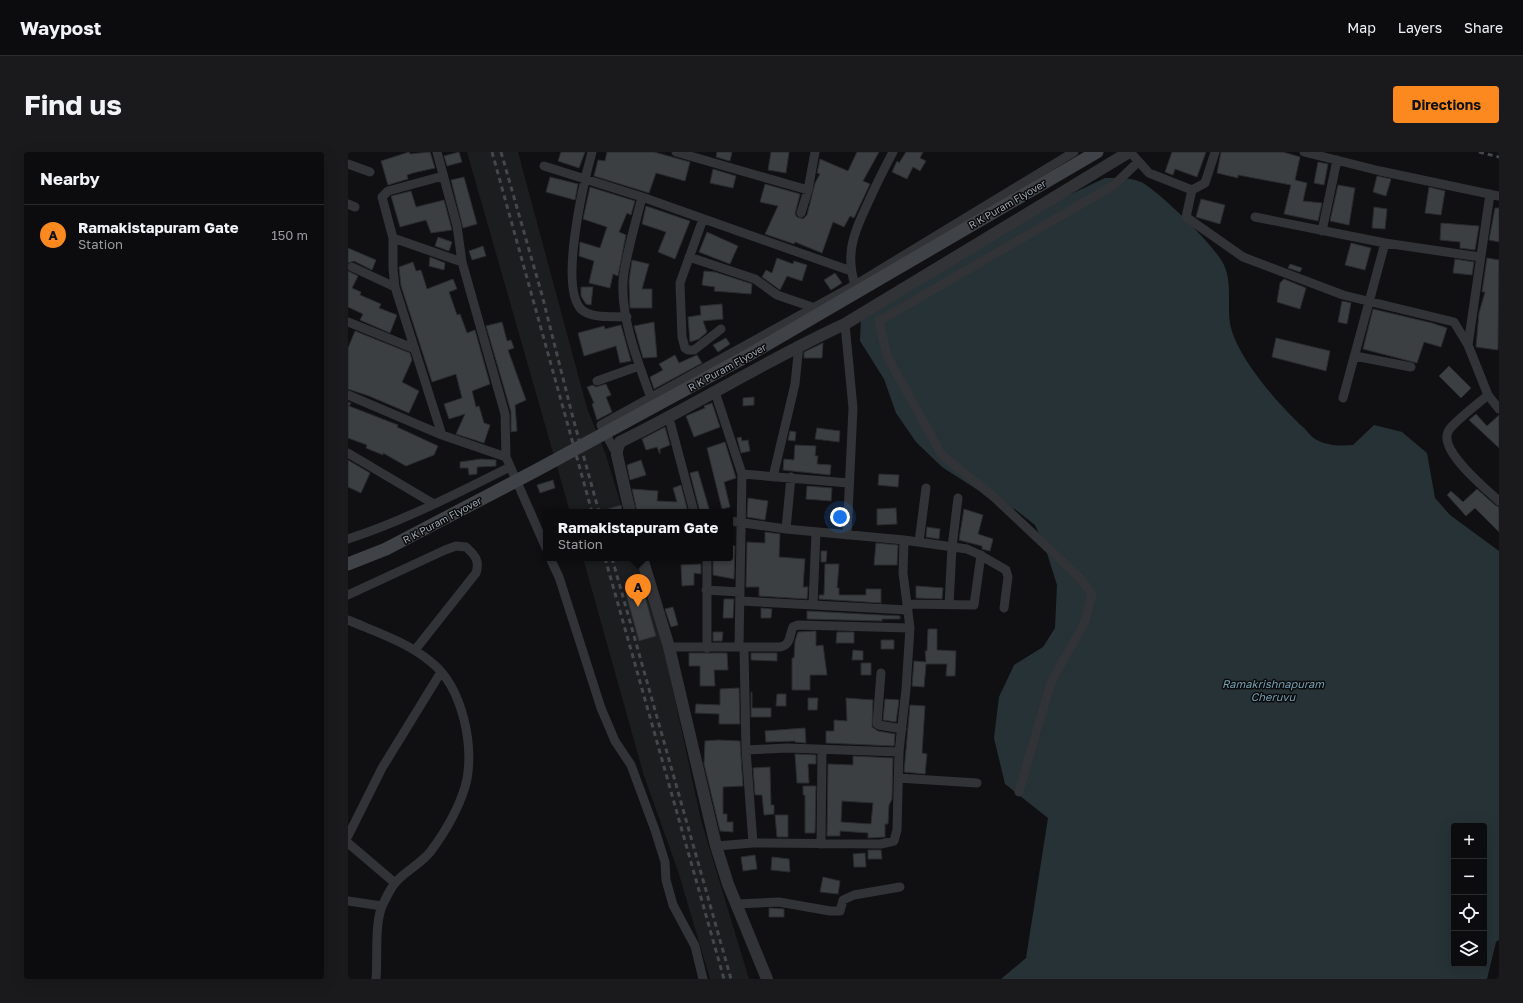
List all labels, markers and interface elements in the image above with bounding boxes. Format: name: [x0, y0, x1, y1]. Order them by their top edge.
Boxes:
text: Waypost: [20, 16, 101, 39]
text: Map: [1347, 19, 1376, 36]
text: Layers: [1398, 19, 1442, 36]
text: Share: [1464, 19, 1503, 36]
button: Directions: [1393, 86, 1499, 123]
text: Find us: [24, 88, 122, 121]
text: Nearby: [40, 168, 100, 189]
street label: R K Puram Flyover: [966, 177, 1048, 231]
text: Ramakistapuram Gate: [78, 218, 239, 236]
text: A: [48, 227, 58, 243]
text: 150 m: [271, 227, 308, 243]
text: Station: [78, 236, 123, 252]
street label: R K Puram Flyover: [686, 341, 768, 393]
street label: R K Puram Flyover: [401, 494, 483, 546]
your location: [830, 507, 850, 527]
popup: [543, 509, 733, 561]
text: Ramakistapuram Gate: [558, 518, 718, 536]
text: Station: [558, 536, 603, 552]
pin: A: [625, 574, 651, 607]
water label: Ramakrishnapuram Cheruvu: [1222, 677, 1325, 703]
map controls: [1451, 823, 1487, 967]
button: +: [1451, 823, 1487, 859]
button: −: [1451, 859, 1487, 895]
button: locate: [1451, 895, 1487, 931]
button: layers: [1451, 931, 1487, 967]

